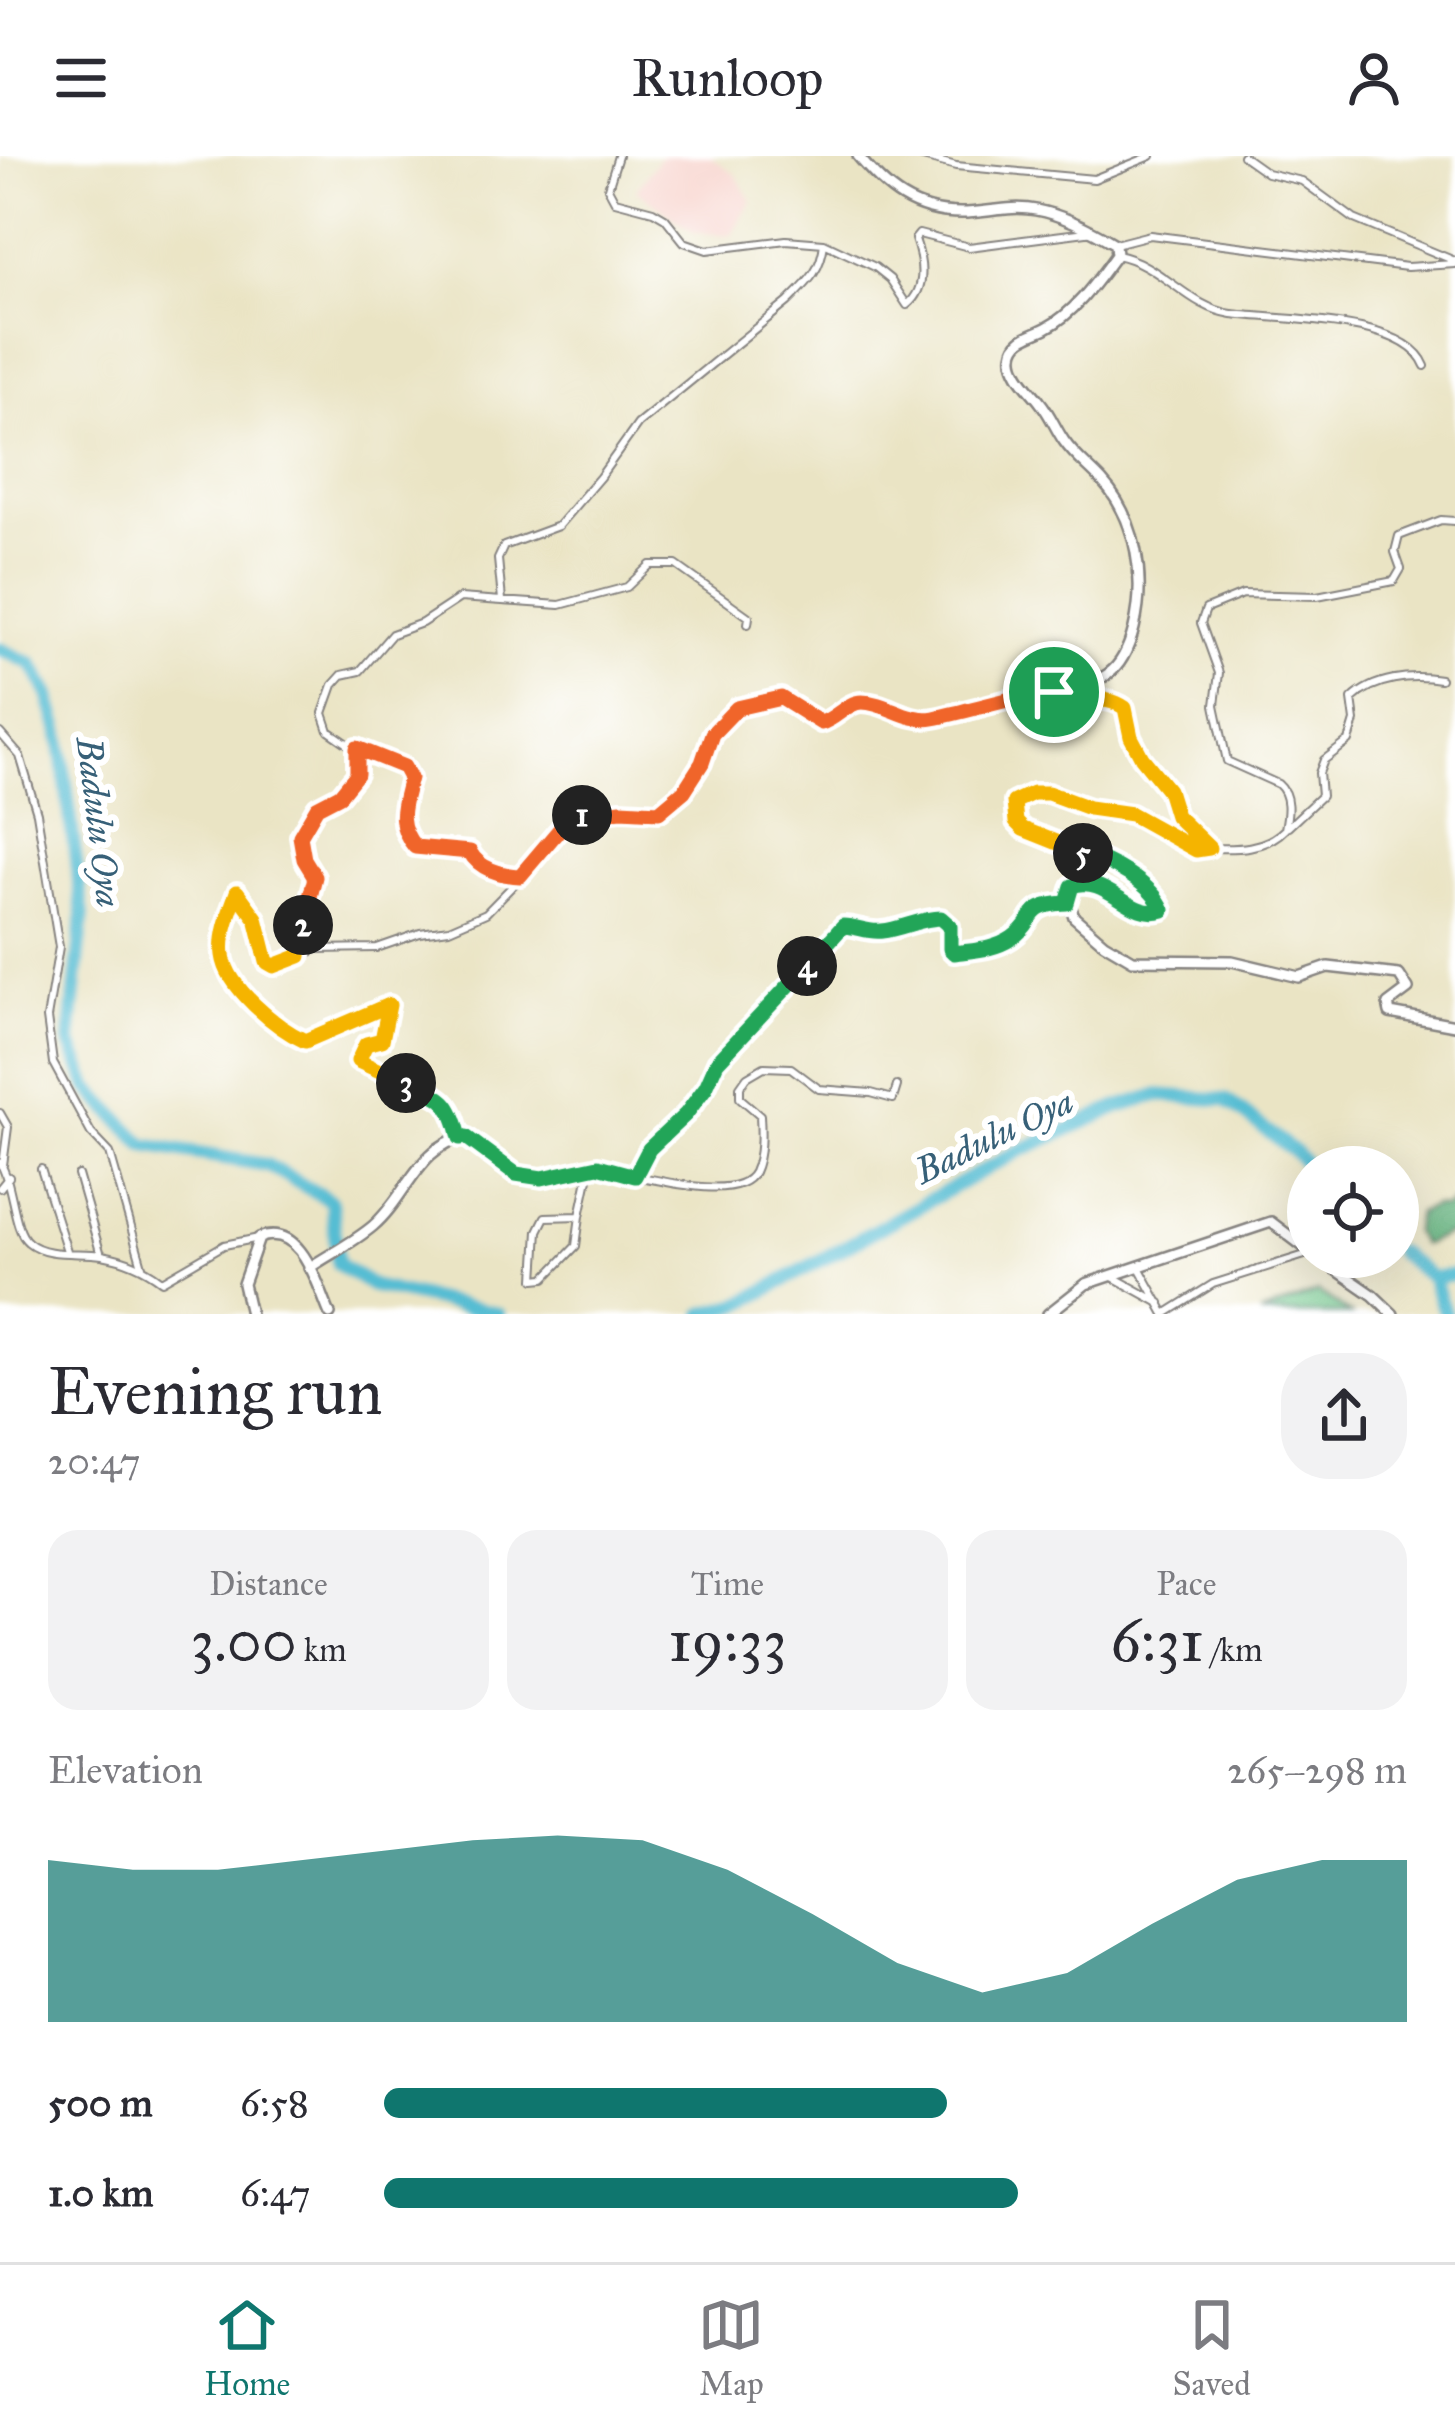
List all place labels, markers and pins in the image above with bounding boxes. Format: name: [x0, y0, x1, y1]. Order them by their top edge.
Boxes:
pin: [1003, 641, 1105, 743]
pin: 1: [552, 785, 612, 845]
pin: 5: [1053, 823, 1113, 883]
pin: 2: [273, 895, 333, 955]
pin: 4: [777, 936, 837, 996]
pin: 3: [376, 1053, 436, 1113]

